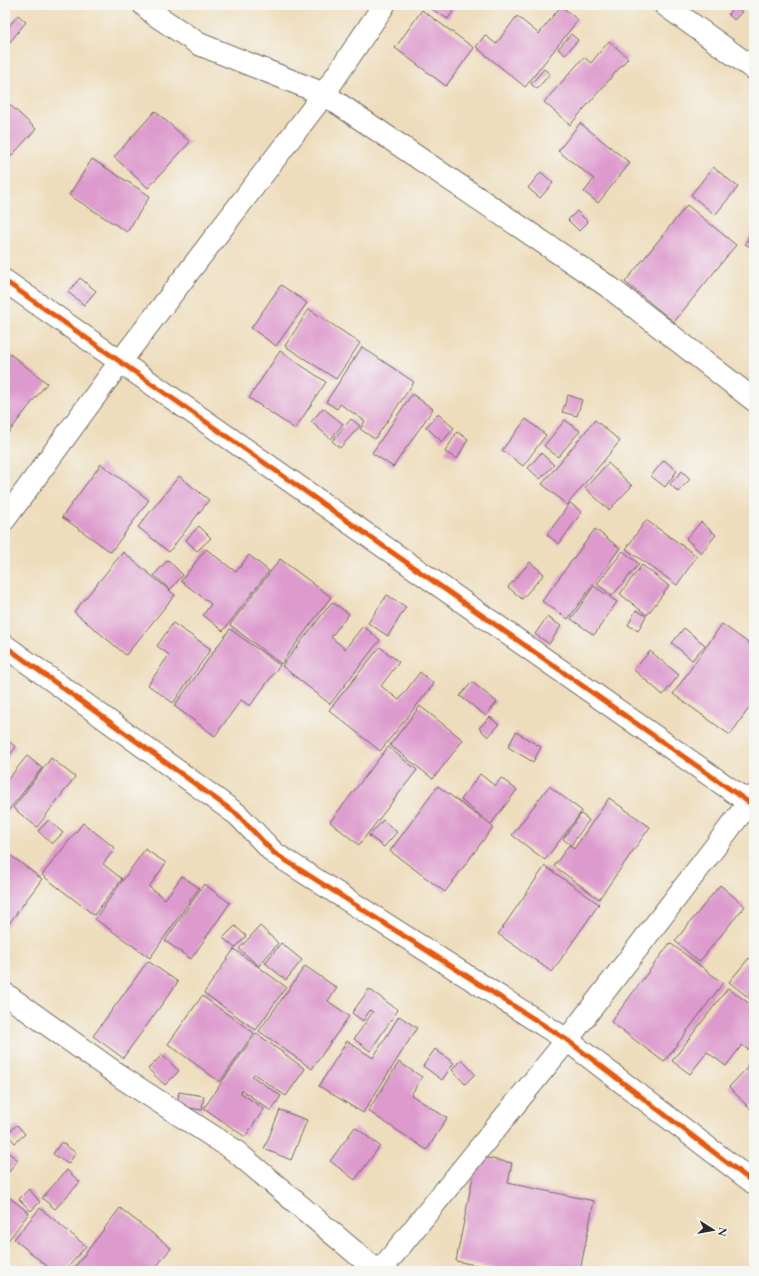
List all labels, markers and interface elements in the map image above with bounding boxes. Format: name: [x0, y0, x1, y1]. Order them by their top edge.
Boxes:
north arrow: [693, 1210, 733, 1250]
text: N: [715, 1226, 731, 1238]

